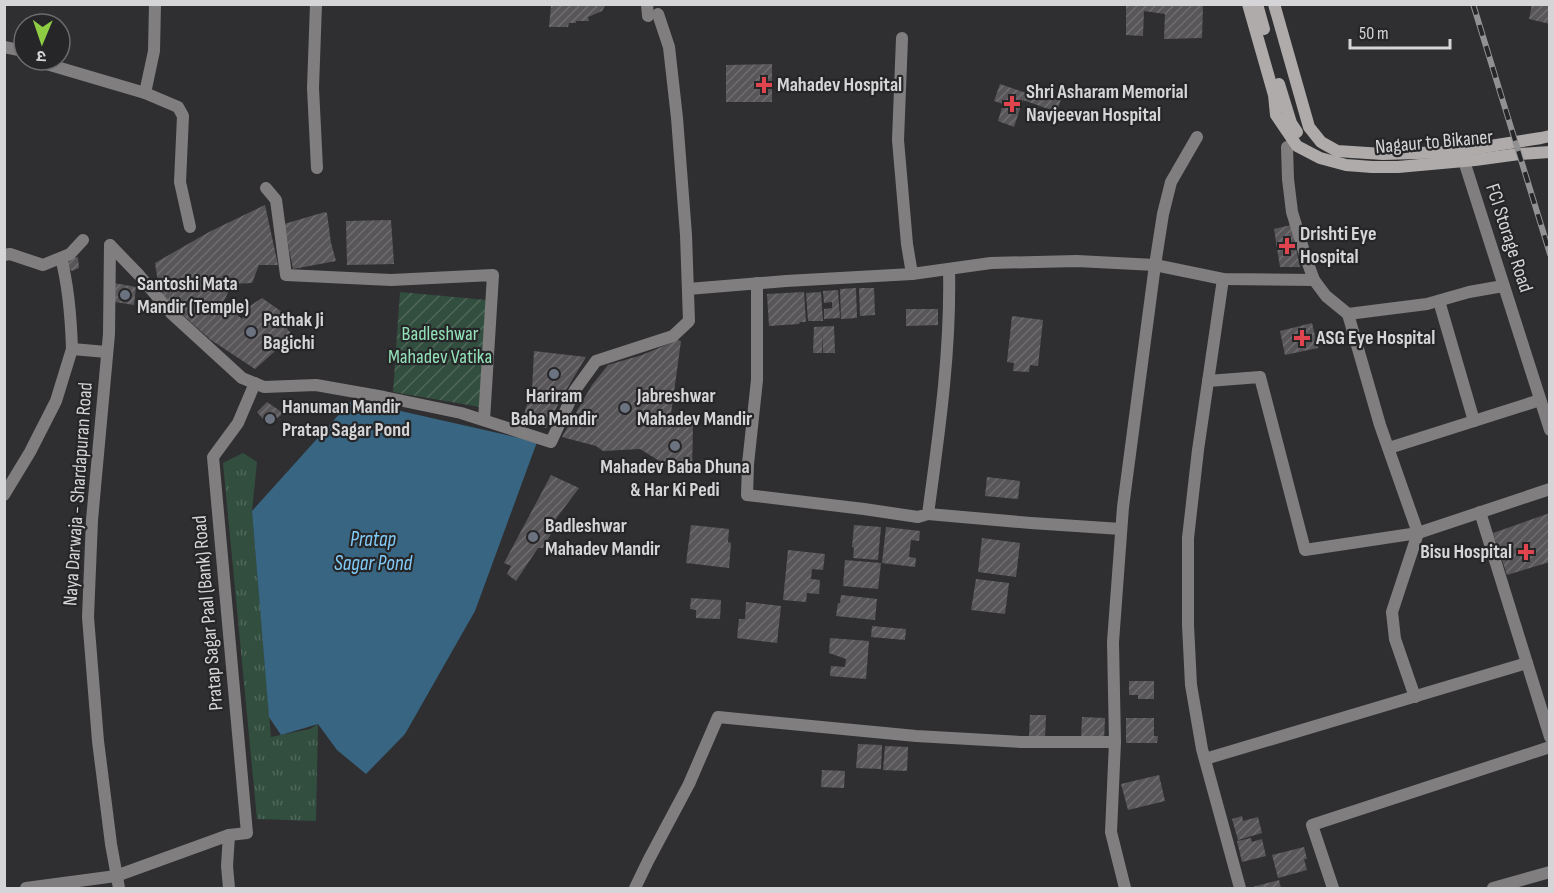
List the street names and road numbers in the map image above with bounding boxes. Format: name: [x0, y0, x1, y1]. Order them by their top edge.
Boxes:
street label: Nagaur to Bikaner: [1374, 125, 1494, 159]
street label: FCI Storage Road: [1480, 181, 1538, 295]
street label: Naya Darwaja - Shardapuran Road: [58, 381, 98, 607]
street label: Pratap Sagar Paal (Bank) Road: [188, 514, 228, 712]

